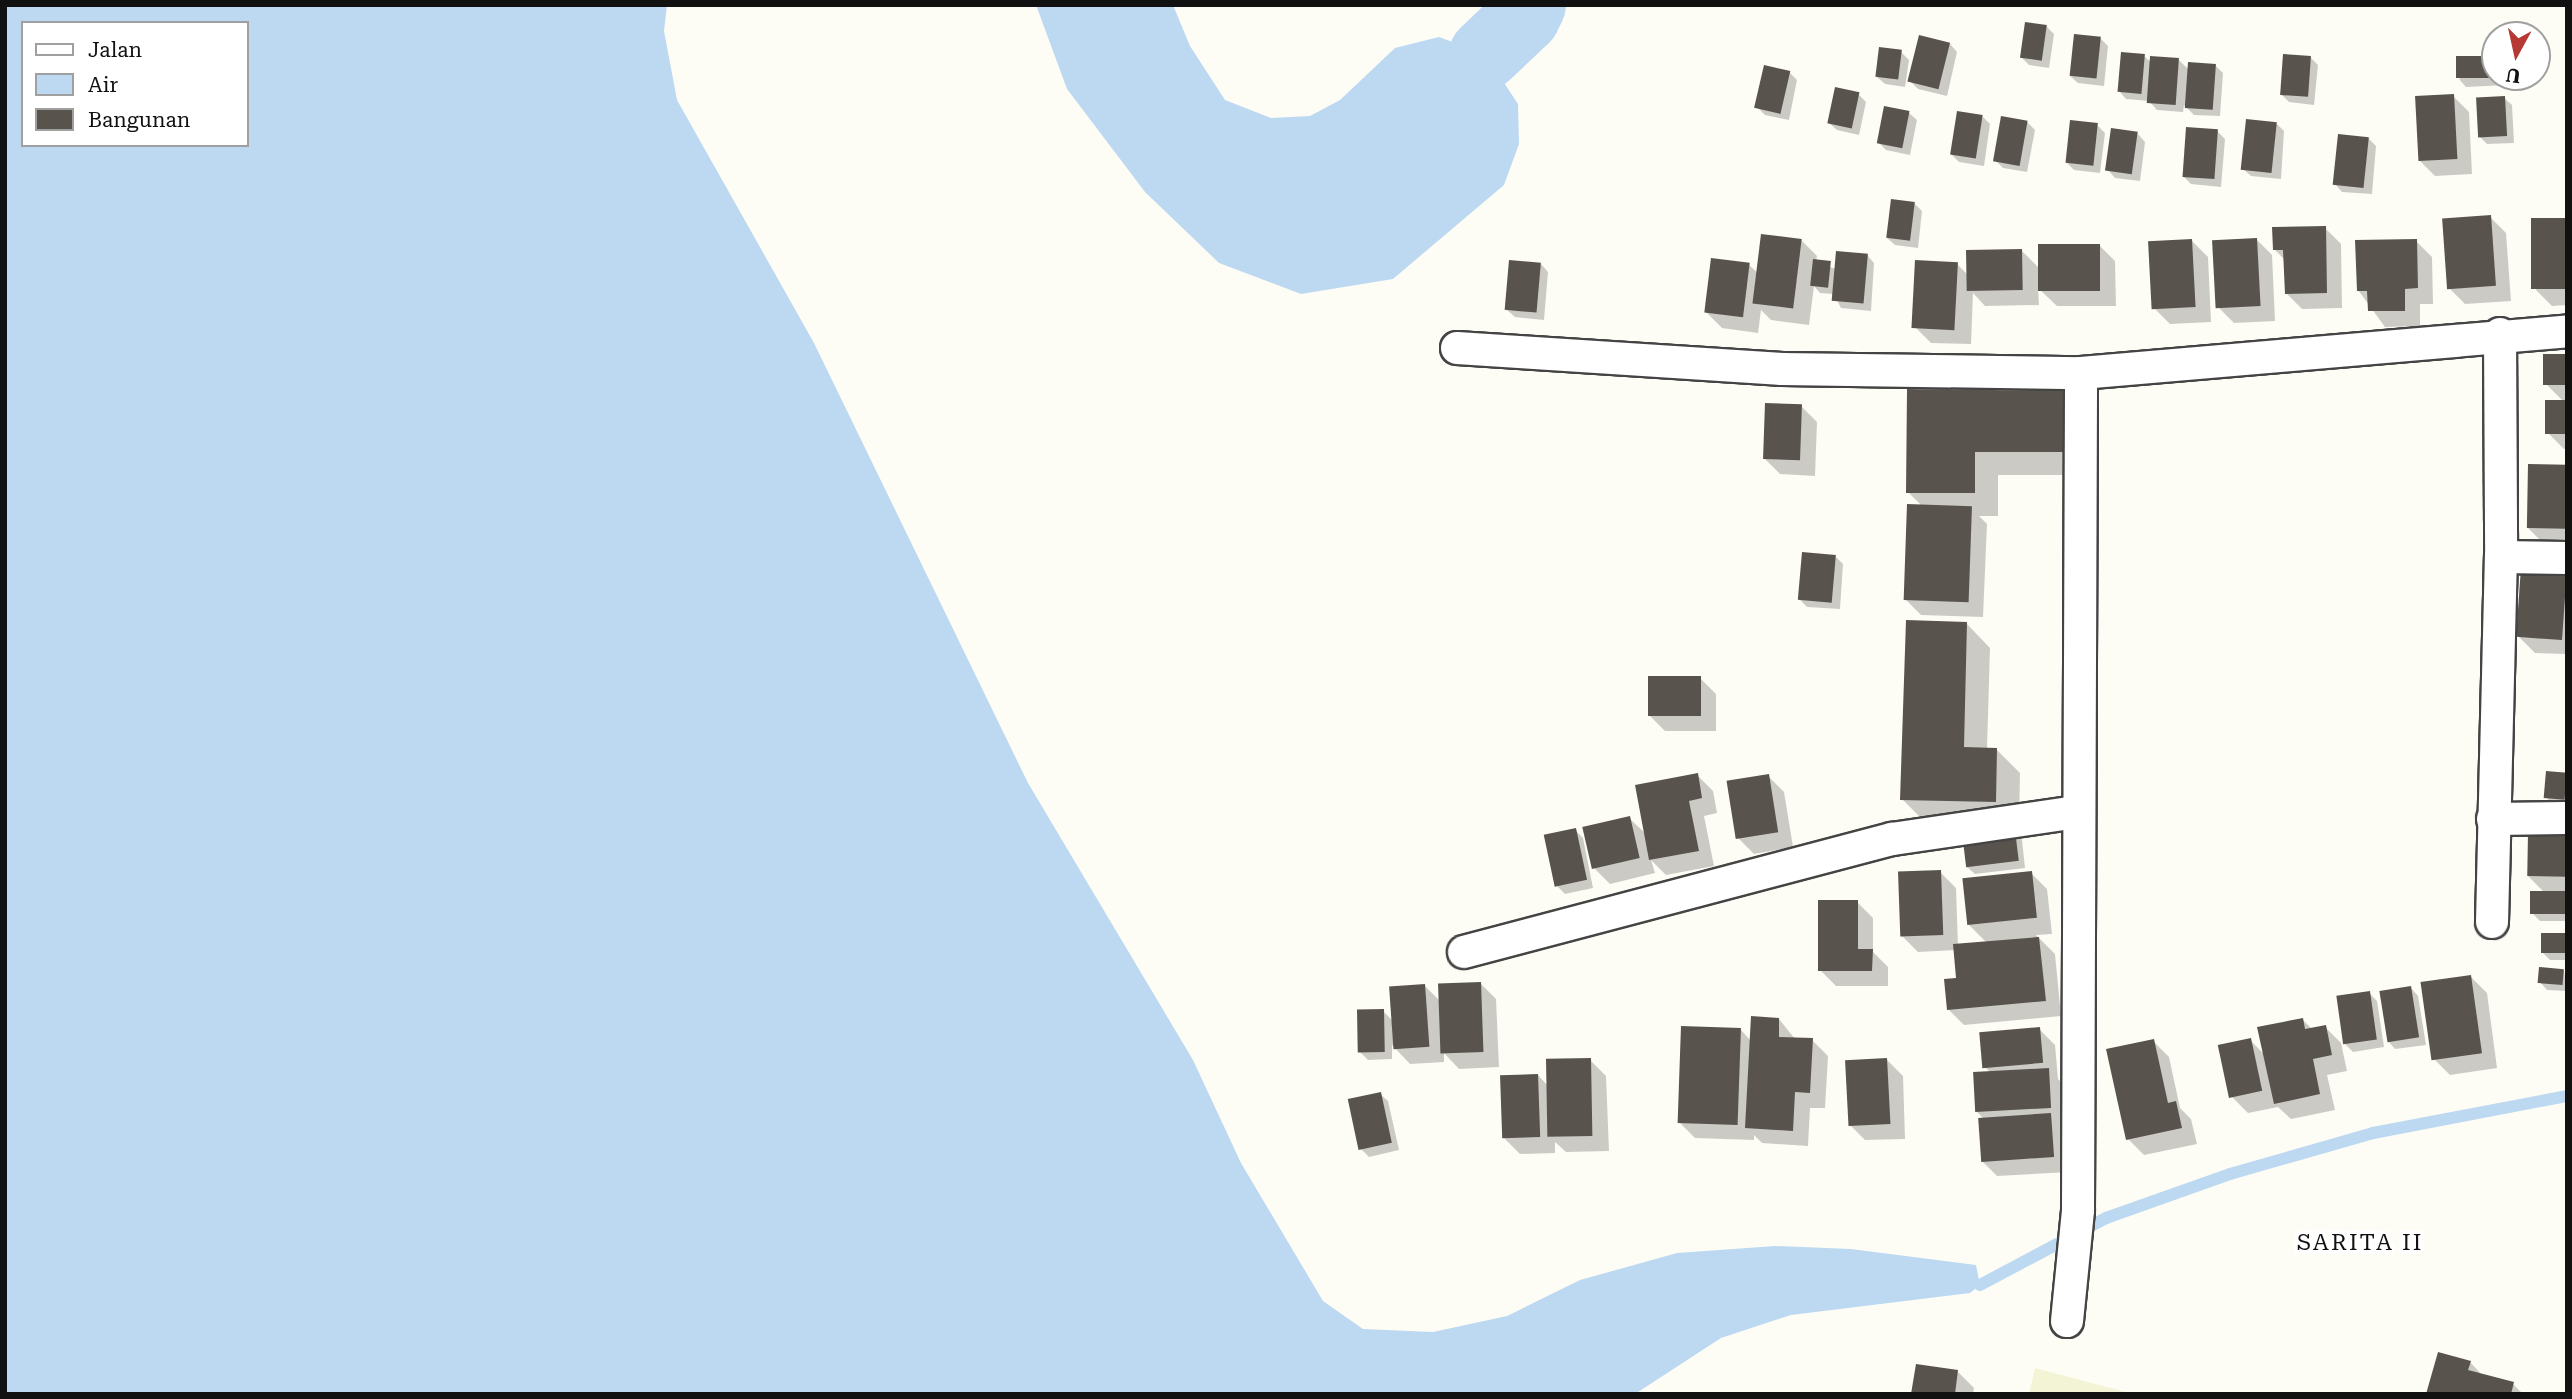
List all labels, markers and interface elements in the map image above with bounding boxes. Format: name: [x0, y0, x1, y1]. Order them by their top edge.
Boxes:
legend: [21, 21, 248, 147]
north arrow: [2481, 21, 2551, 91]
text: Jalan: [88, 38, 142, 62]
text: U: [2504, 63, 2522, 88]
text: Air: [88, 73, 118, 97]
text: Bangunan: [88, 108, 190, 132]
district label: SARITA II: [2298, 1229, 2422, 1257]

